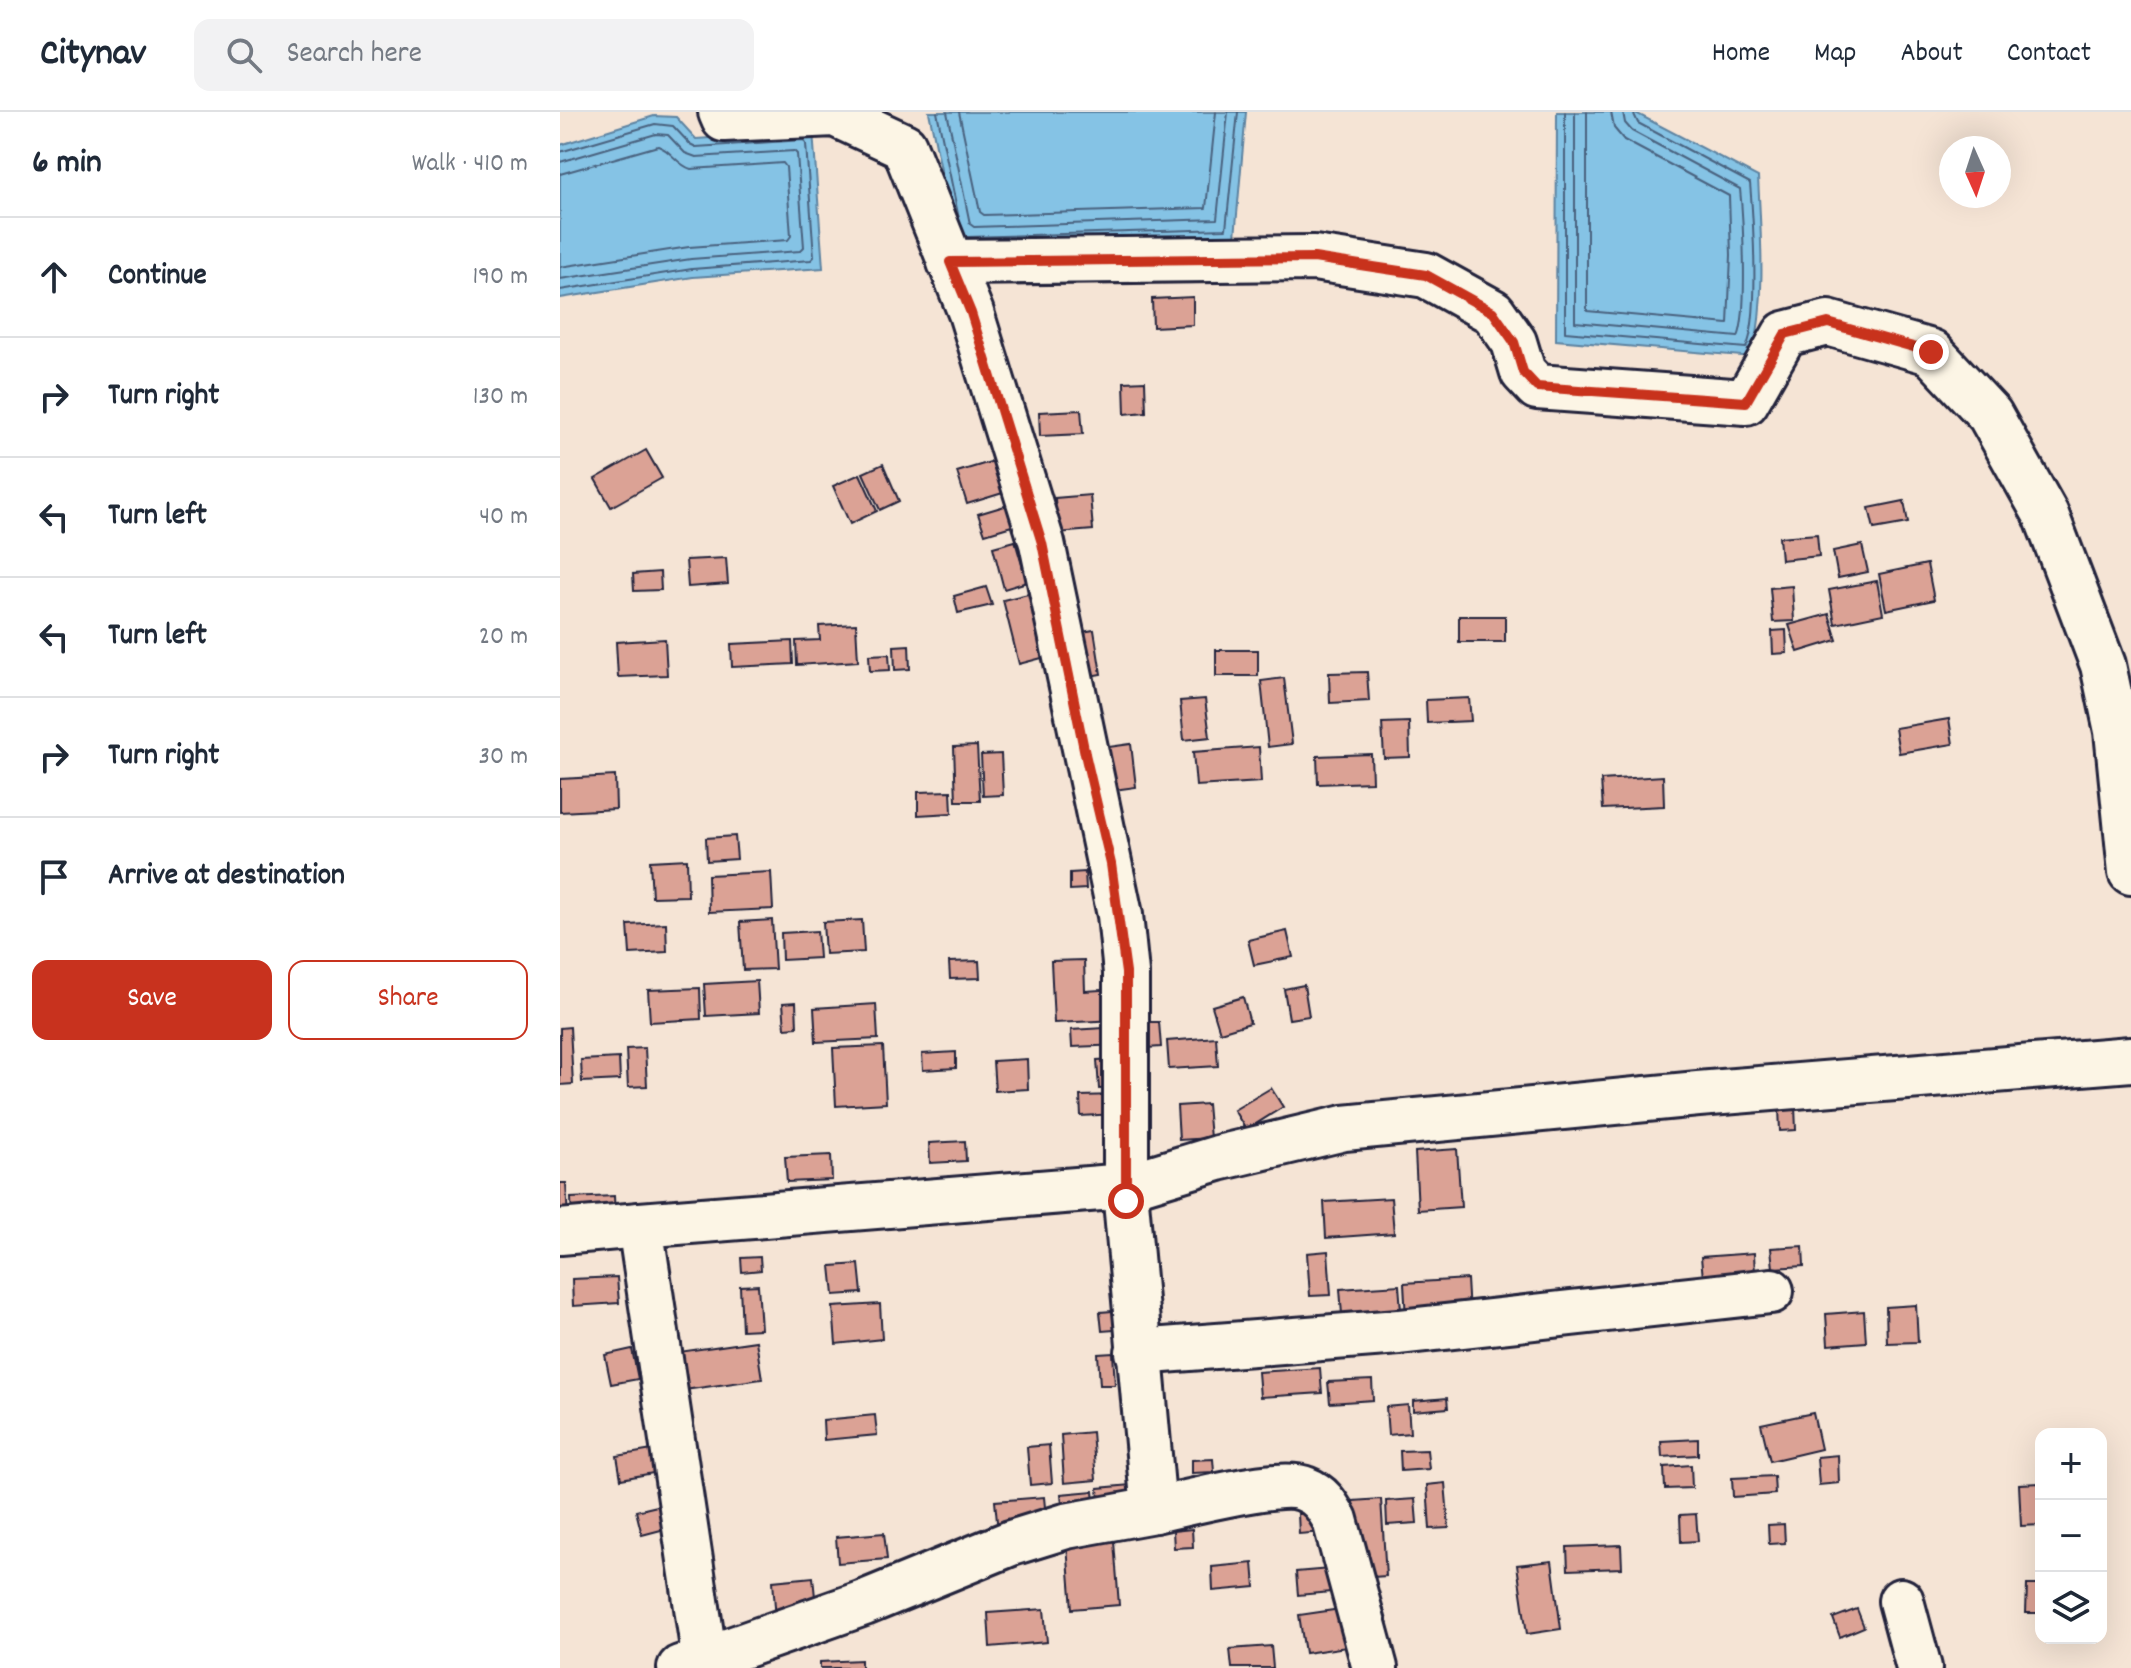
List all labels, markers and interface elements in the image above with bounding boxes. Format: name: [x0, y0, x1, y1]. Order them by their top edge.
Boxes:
search box: [194, 19, 754, 91]
text: Citynav: [40, 28, 146, 83]
icon: search: [222, 33, 266, 77]
text: Search here: [286, 34, 422, 77]
text: Home: [1712, 35, 1770, 75]
text: Map: [1814, 35, 1856, 75]
text: About: [1900, 35, 1963, 75]
text: Contact: [2007, 35, 2091, 75]
north arrow: [1939, 136, 2011, 208]
text: 6 min: [32, 140, 102, 189]
text: Walk · 410 m: [412, 146, 528, 183]
icon: ahead: [32, 255, 76, 299]
text: Continue: [108, 256, 207, 299]
text: 190 m: [472, 259, 528, 296]
route end: [1913, 334, 1949, 370]
icon: right: [32, 375, 76, 419]
text: Turn right: [108, 376, 219, 419]
text: 130 m: [473, 379, 528, 416]
icon: left: [32, 495, 76, 539]
text: Turn left: [108, 496, 207, 539]
text: 40 m: [479, 499, 528, 536]
icon: left: [32, 615, 76, 659]
text: Turn left: [108, 616, 207, 659]
text: 20 m: [479, 619, 528, 656]
icon: right: [32, 735, 76, 779]
text: Turn right: [108, 736, 219, 779]
text: 30 m: [478, 739, 528, 776]
icon: arrive: [32, 855, 76, 899]
text: Arrive at destination: [108, 856, 345, 899]
button: Save: [32, 960, 272, 1040]
button: Share: [288, 960, 528, 1040]
route start: [1108, 1183, 1144, 1219]
map controls: [2035, 1428, 2107, 1644]
button: +: [2035, 1428, 2107, 1500]
button: −: [2035, 1500, 2107, 1572]
button: layers: [2035, 1572, 2107, 1644]

